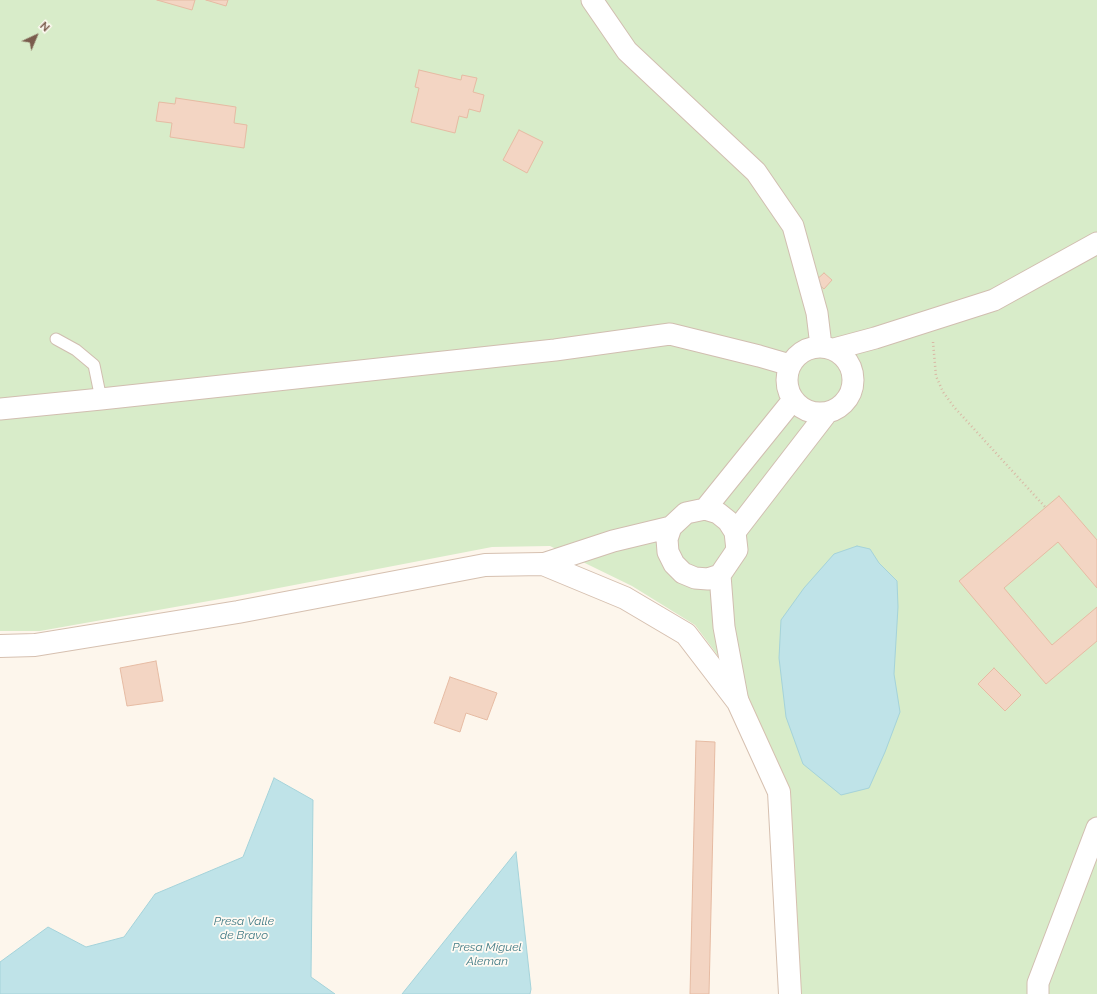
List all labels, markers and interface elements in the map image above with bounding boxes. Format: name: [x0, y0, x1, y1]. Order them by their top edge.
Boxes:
north arrow: [16, 16, 56, 56]
text: N: [37, 19, 52, 35]
water label: Presa Valle de Bravo: [214, 914, 274, 942]
water label: Presa Miguel Aleman: [452, 940, 522, 968]

